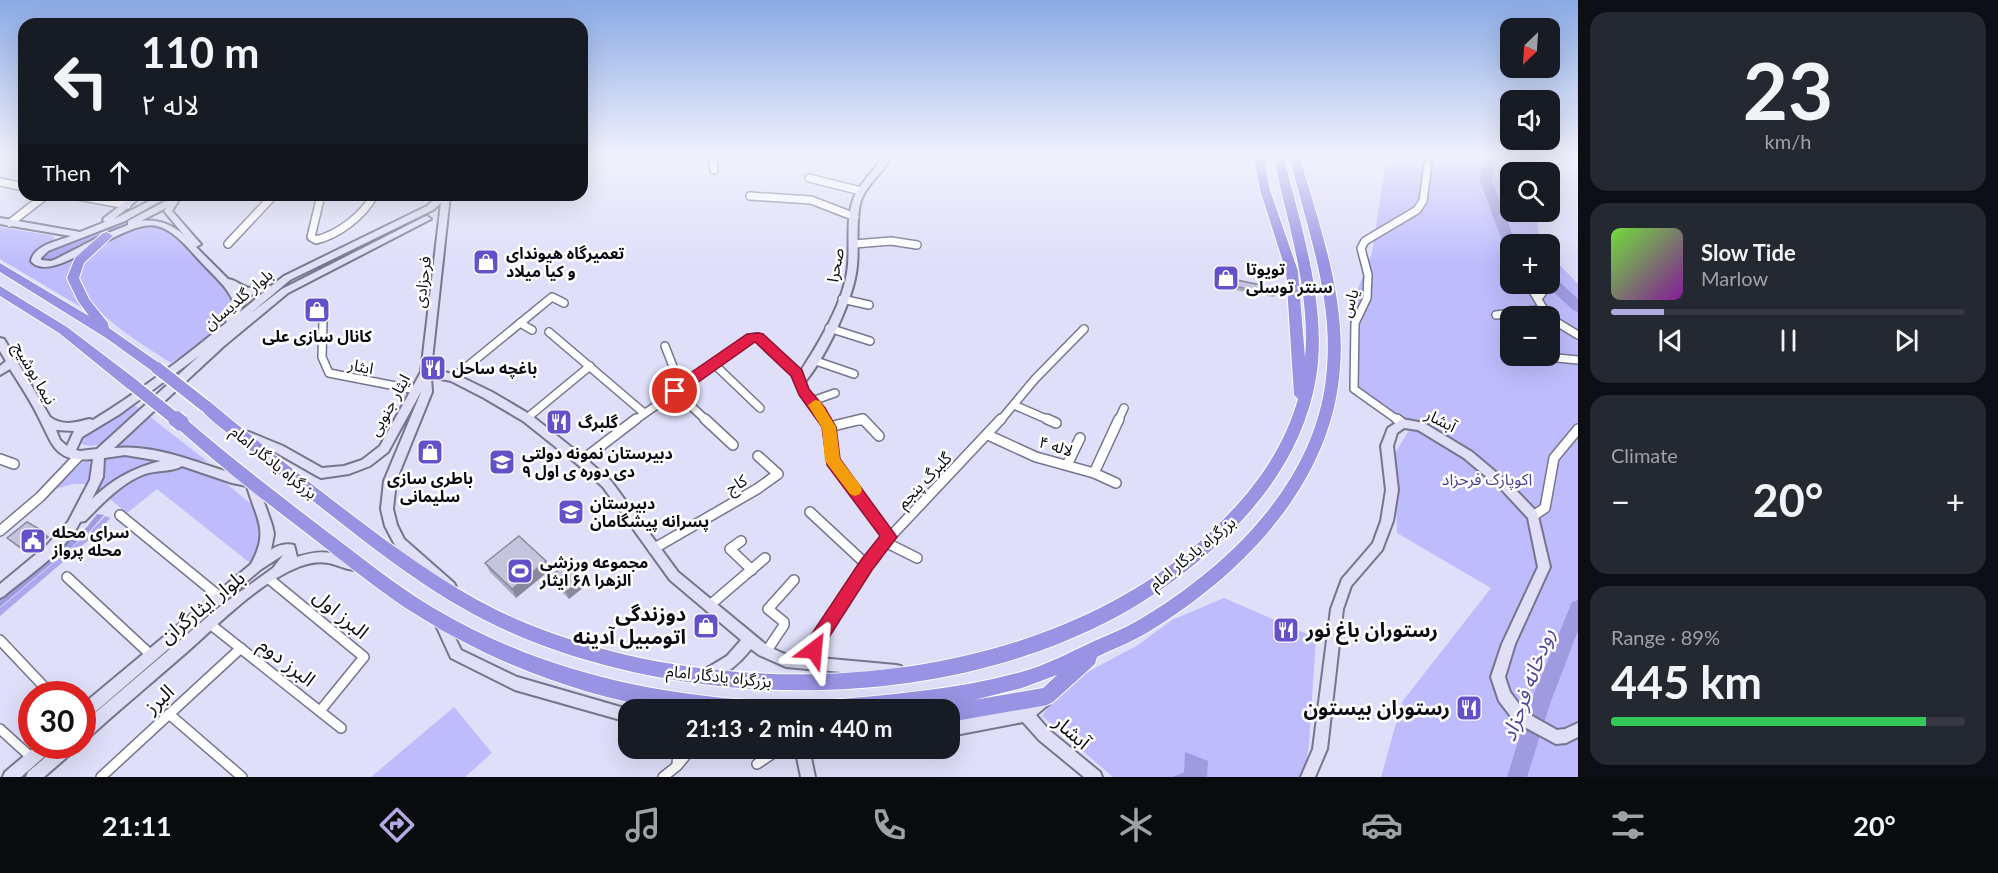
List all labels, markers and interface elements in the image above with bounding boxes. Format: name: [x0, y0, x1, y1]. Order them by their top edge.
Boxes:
north arrow: [1500, 18, 1560, 78]
map controls: [1500, 18, 1560, 366]
text: 110 m: [141, 27, 259, 77]
icon: left: [42, 42, 120, 120]
text: 23: [1743, 43, 1833, 137]
text: لاله ۲: [141, 88, 199, 121]
button: sound: [1500, 90, 1560, 150]
text: km/h: [1765, 129, 1811, 153]
icon: ahead: [103, 156, 136, 189]
text: Then: [42, 159, 91, 186]
button: search: [1500, 162, 1560, 222]
button: +: [1500, 234, 1560, 294]
text: Slow Tide: [1701, 239, 1796, 266]
place label: تعمیرگاه هیوندای و کیا میلاد: [506, 243, 625, 281]
street label: صحرا: [822, 246, 848, 284]
shop icon: تعمیرگاه هیوندای و کیا میلاد: [471, 247, 501, 277]
street label: فرحزادی: [409, 255, 435, 309]
place label: تویوتا سنتر توسلی: [1246, 259, 1333, 297]
shop icon: تویوتا سنتر توسلی: [1211, 263, 1241, 293]
street label: بلوار گلدیسان: [199, 264, 277, 334]
text: Marlow: [1701, 266, 1768, 290]
street label: یاس: [1335, 286, 1363, 320]
shop icon: کانال سازی علی: [302, 295, 332, 325]
button: −: [1500, 306, 1560, 366]
icon: previous: [1654, 324, 1687, 357]
icon: pause: [1772, 324, 1805, 357]
icon: next: [1890, 324, 1923, 357]
place label: کانال سازی علی: [262, 326, 372, 346]
street label: نیما یوشیج: [6, 338, 61, 410]
restaurant icon: باغچه ساحل: [418, 353, 448, 383]
street label: ایثار: [346, 354, 375, 378]
place label: باغچه ساحل: [452, 358, 537, 379]
pin: [649, 365, 700, 416]
street label: ایثار جنوبی: [364, 371, 414, 439]
icon: arrive: [658, 374, 691, 407]
street label: آبشار: [1421, 403, 1461, 437]
restaurant icon: گلبرگ: [544, 407, 574, 437]
place label: گلبرگ: [578, 412, 619, 432]
street label: بزرگراه یادگار امام: [225, 421, 321, 505]
street label: لاله ۴: [1037, 431, 1075, 460]
shop icon: باطری سازی سلیمانی: [415, 437, 445, 467]
place label: دبیرستان نمونه دولتی ۹ دی دوره ی اول: [522, 443, 673, 481]
text: Climate: [1611, 443, 1678, 467]
school or university icon: دبیرستان نمونه دولتی ۹ دی دوره ی اول: [487, 447, 517, 477]
street label: گلبرگ پنجم: [892, 448, 958, 514]
place label: باطری سازی سلیمانی: [387, 468, 473, 506]
park label: اکوپارک فرحزاد: [1442, 469, 1532, 490]
street label: کاج: [722, 470, 752, 501]
text: 20°: [1753, 473, 1823, 527]
text: −: [1611, 481, 1630, 521]
text: +: [1946, 481, 1965, 521]
place label: دبیرستان پسرانه پیشگامان: [590, 493, 709, 532]
school or university icon: دبیرستان پسرانه پیشگامان: [556, 497, 586, 527]
street label: بزرگراه یادگار امام: [1145, 512, 1241, 596]
place label: سرای محله محله پرواز: [51, 522, 130, 561]
public building icon: سرای محله محله پرواز: [18, 526, 48, 556]
place label: مجموعه ورزشی الزهرا ۶۸ ایثار: [539, 552, 648, 590]
sports icon: مجموعه ورزشی الزهرا ۶۸ ایثار: [505, 556, 535, 586]
street label: بلوار ایثارگران: [154, 565, 249, 649]
street label: البرز اول: [308, 583, 374, 644]
place label: دوزندگی اتومبیل آدینه: [573, 601, 686, 649]
shop icon: دوزندگی اتومبیل آدینه: [691, 611, 721, 641]
restaurant icon: رستوران باغ نور: [1271, 615, 1301, 645]
place label: رستوران باغ نور: [1305, 617, 1438, 645]
position arrow: [782, 618, 846, 682]
water label: رودخانه فرحزاد: [1495, 624, 1560, 745]
text: Range · 89%: [1611, 625, 1720, 649]
street label: البرز دوم: [252, 632, 321, 694]
text: 445 km: [1611, 655, 1762, 709]
street label: بزرگراه یادگار امام: [665, 661, 773, 694]
street label: البرز: [138, 679, 179, 719]
speed limit sign: 30: [18, 681, 96, 759]
restaurant icon: رستوران بیستون: [1454, 693, 1484, 723]
place label: رستوران بیستون: [1304, 695, 1450, 720]
street label: آبشار: [1048, 708, 1097, 755]
text: 21:13 · 2 min · 440 m: [686, 715, 892, 742]
icon: directions: [376, 804, 418, 846]
icon: music: [622, 804, 664, 846]
icon: phone: [868, 804, 910, 846]
icon: climate: [1115, 804, 1157, 846]
icon: car: [1361, 804, 1403, 846]
icon: filters: [1607, 804, 1649, 846]
text: 21:11: [102, 809, 172, 842]
text: 20°: [1853, 809, 1896, 842]

